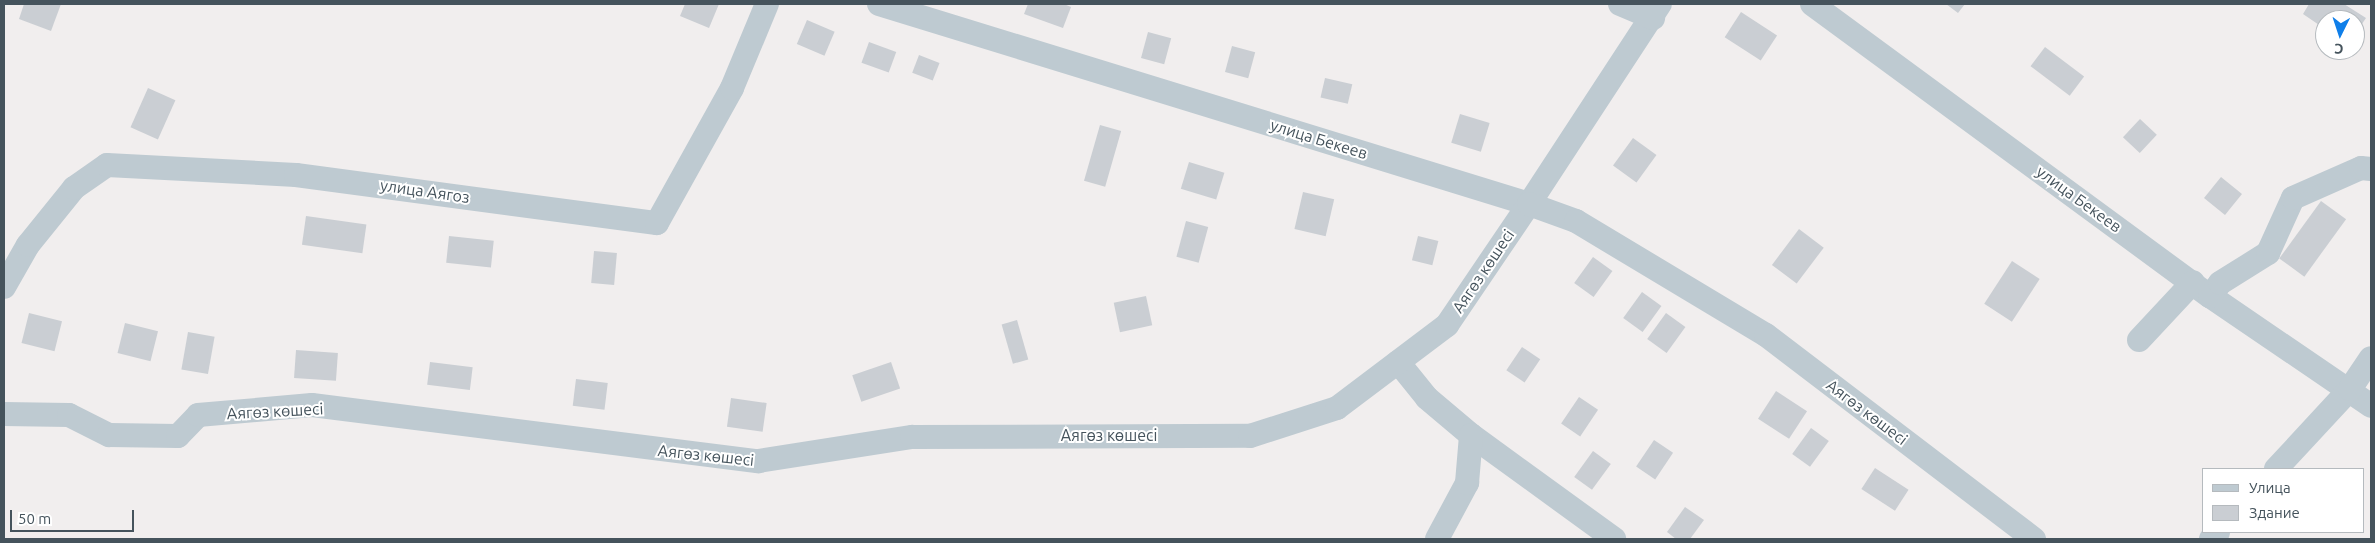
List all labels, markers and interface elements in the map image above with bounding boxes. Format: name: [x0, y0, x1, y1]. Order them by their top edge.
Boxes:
north arrow: [2315, 10, 2365, 60]
text: С: [2334, 41, 2344, 57]
street label: улица Бекеев: [1268, 115, 1370, 163]
street label: улица Бекеев: [2033, 162, 2125, 236]
street label: улица Аягоз: [379, 175, 471, 207]
street label: Аягөз көшесі: [1448, 226, 1518, 316]
street label: Аягөз көшесі: [1823, 375, 1911, 449]
street label: Аягөз көшесі: [226, 399, 324, 423]
street label: Аягөз көшесі: [1061, 425, 1157, 445]
street label: Аягөз көшесі: [657, 440, 755, 470]
legend: [2202, 468, 2365, 533]
text: Улица: [2249, 479, 2291, 496]
scale bar: [12, 500, 136, 532]
text: Здание: [2249, 504, 2300, 521]
text: 50 m: [18, 510, 51, 527]

